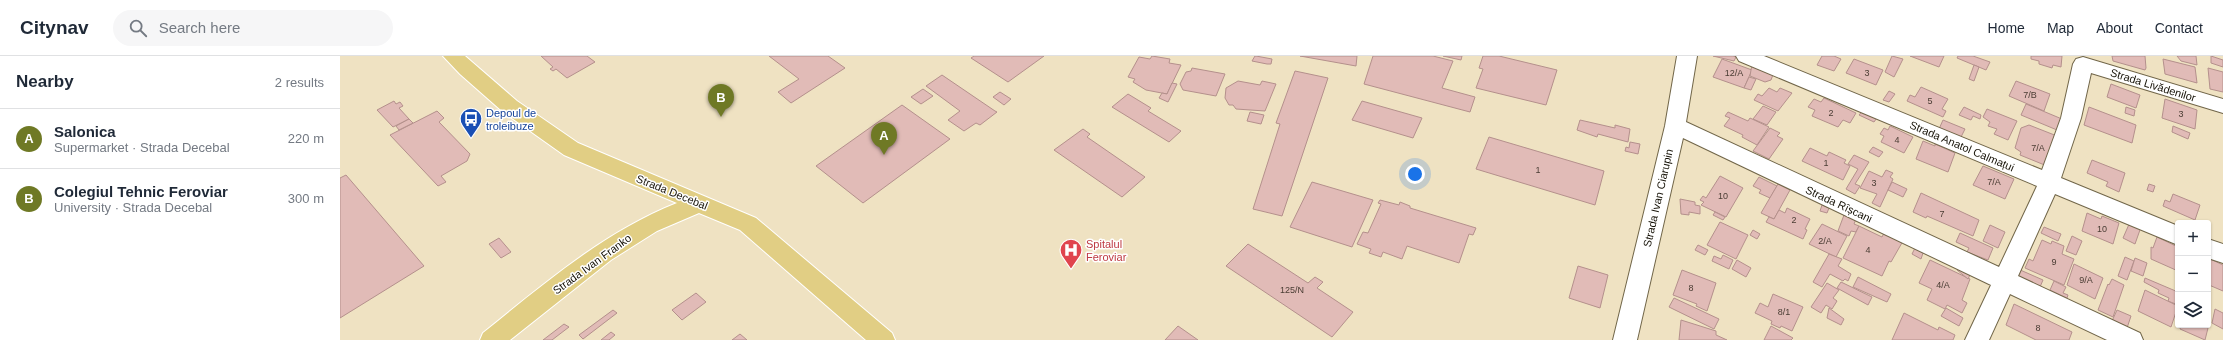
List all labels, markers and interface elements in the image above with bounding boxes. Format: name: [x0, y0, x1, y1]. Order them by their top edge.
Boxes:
search box: [113, 10, 393, 46]
text: Citynav: [20, 17, 89, 38]
icon: search: [127, 17, 149, 39]
text: Search here: [159, 19, 240, 36]
text: Home: [1988, 20, 2025, 36]
text: Map: [2047, 20, 2074, 36]
text: About: [2096, 20, 2133, 36]
text: Contact: [2155, 20, 2203, 36]
street label: Strada Livădenilor: [2109, 66, 2197, 104]
house number: 12/A: [1725, 68, 1743, 78]
house number: 3: [1864, 68, 1870, 78]
text: Nearby: [16, 72, 74, 91]
text: 2 results: [275, 75, 324, 90]
pin: B: [708, 84, 734, 117]
house number: 7/B: [2023, 90, 2037, 100]
house number: 5: [1927, 96, 1933, 106]
bus stop icon: Depoul de troleibuze: [458, 106, 484, 139]
place label: Depoul de troleibuze: [486, 107, 536, 132]
house number: 2: [1828, 108, 1834, 118]
house number: 3: [2178, 109, 2184, 119]
street label: Strada Anatol Calmațui: [1908, 118, 2016, 174]
pin: A: [871, 122, 897, 155]
text: Salonica: [54, 123, 116, 140]
text: A: [24, 131, 34, 146]
text: 220 m: [288, 131, 324, 146]
house number: 4: [1894, 135, 1900, 145]
text: Supermarket · Strada Decebal: [54, 140, 230, 155]
house number: 7/A: [2031, 143, 2045, 153]
street label: Strada Ivan Ciarupin: [1641, 148, 1675, 248]
house number: 1: [1823, 158, 1829, 168]
your location: [1405, 164, 1425, 184]
house number: 1: [1535, 165, 1541, 175]
street label: Strada Decebal: [635, 172, 709, 212]
house number: 7/A: [1987, 177, 2001, 187]
house number: 3: [1871, 178, 1877, 188]
text: Colegiul Tehnic Feroviar: [54, 183, 228, 200]
street label: Strada Rîșcani: [1804, 183, 1874, 225]
text: B: [24, 191, 34, 206]
text: 300 m: [288, 191, 324, 206]
house number: 10: [1718, 191, 1728, 201]
text: University · Strada Decebal: [54, 200, 212, 215]
house number: 7: [1939, 209, 1945, 219]
house number: 2: [1791, 215, 1797, 225]
map controls: [2175, 220, 2211, 328]
button: +: [2175, 220, 2211, 256]
house number: 10: [2097, 224, 2107, 234]
street label: Strada Ivan Franko: [551, 232, 633, 296]
house number: 2/A: [1818, 236, 1832, 246]
hospital icon: Spitalul Feroviar: [1058, 237, 1084, 270]
place label: Spitalul Feroviar: [1086, 238, 1127, 263]
house number: 4: [1865, 245, 1871, 255]
button: −: [2175, 256, 2211, 292]
house number: 9: [2051, 257, 2057, 267]
house number: 9/A: [2079, 275, 2093, 285]
house number: 4/A: [1936, 280, 1950, 290]
house number: 8: [1688, 283, 1694, 293]
house number: 125/N: [1280, 285, 1304, 295]
button: layers: [2175, 292, 2211, 328]
house number: 8/1: [1778, 307, 1790, 317]
house number: 8: [2035, 323, 2041, 333]

